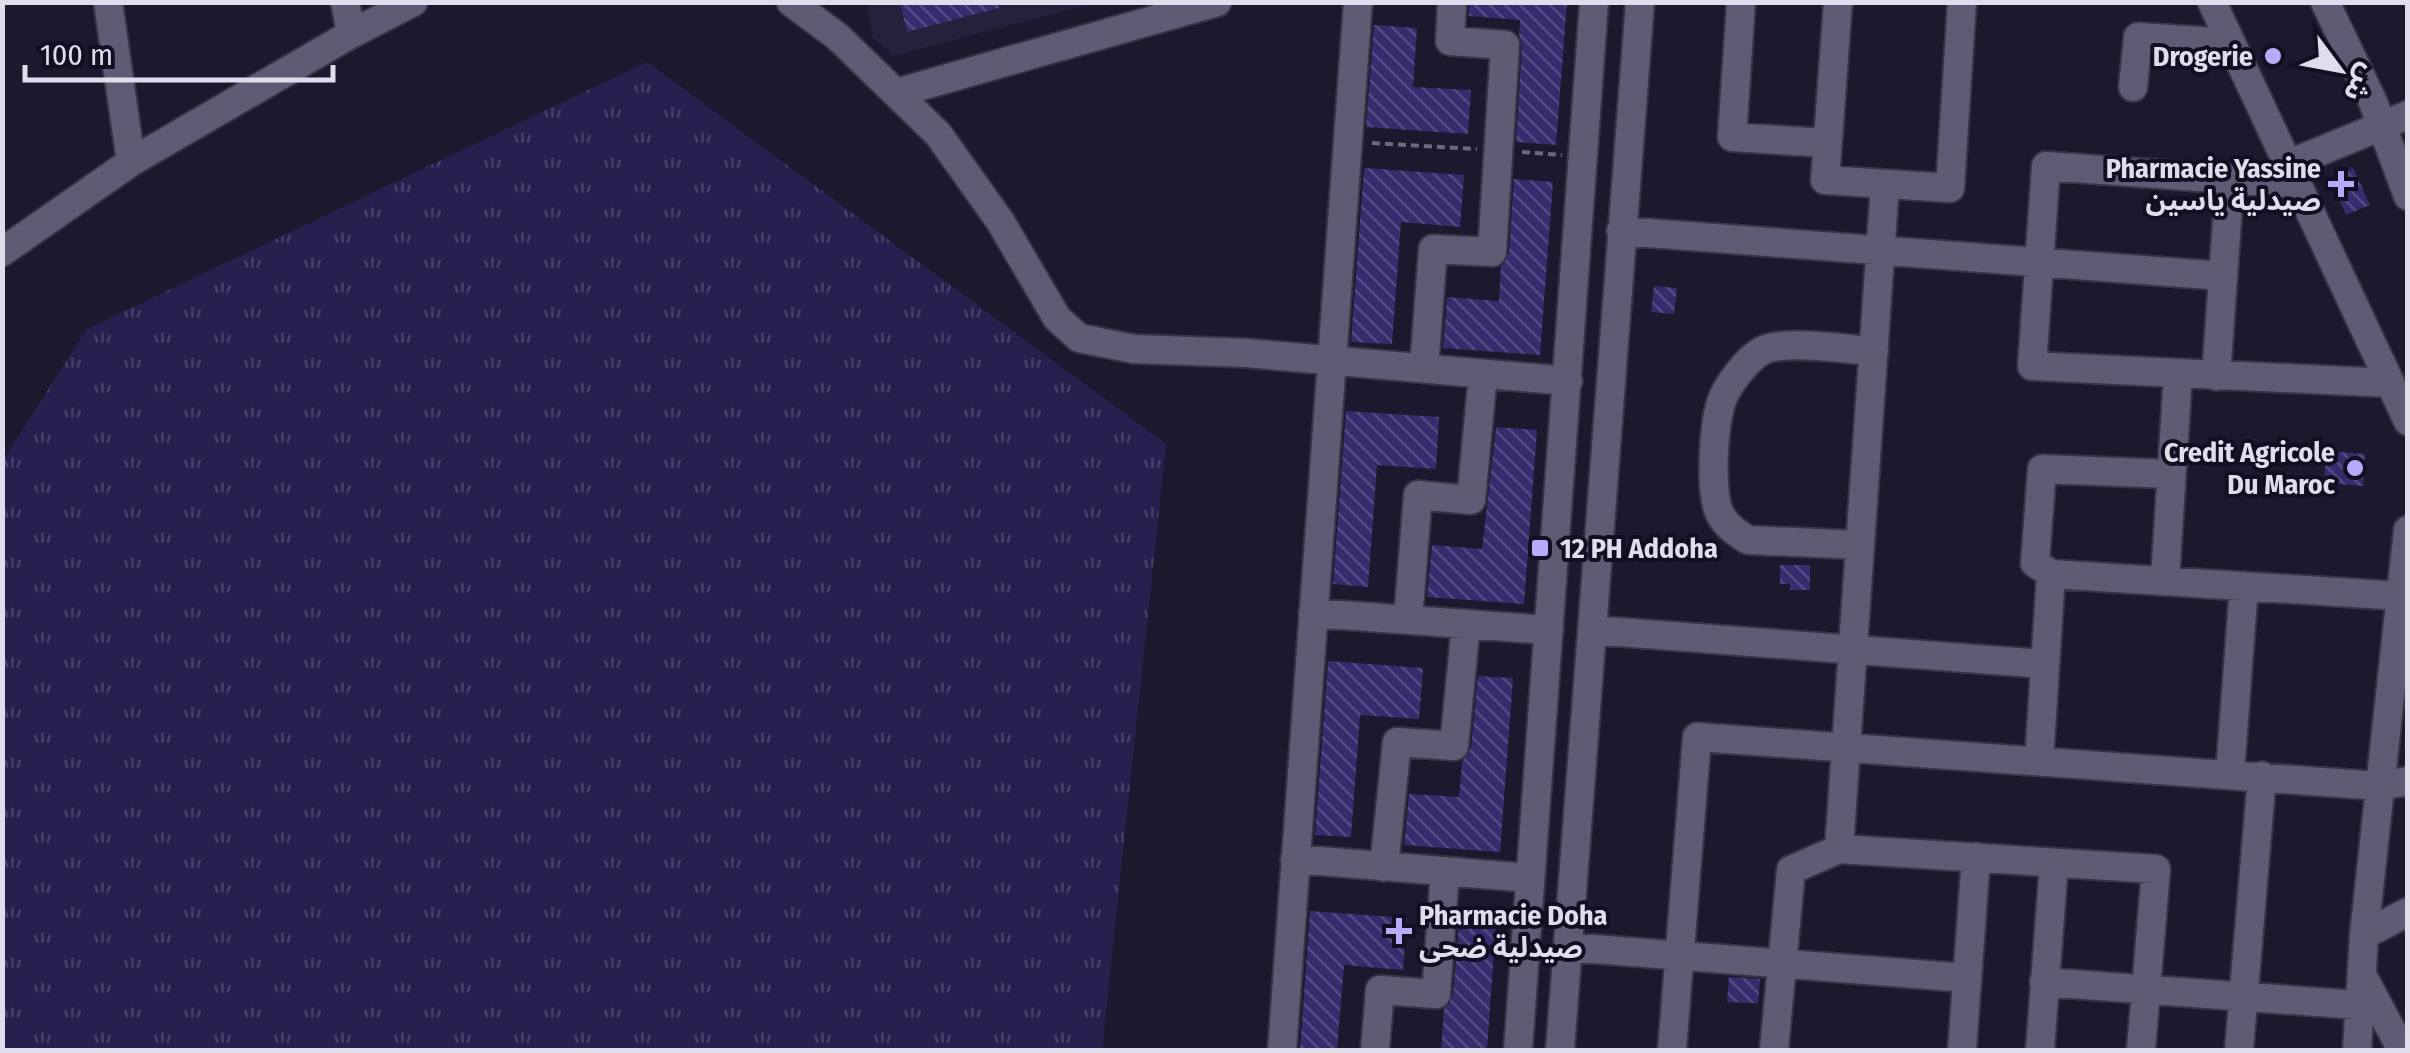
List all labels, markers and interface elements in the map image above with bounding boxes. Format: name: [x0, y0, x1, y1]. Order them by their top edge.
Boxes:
scale bar: [25, 20, 332, 82]
north arrow: [2290, 20, 2390, 120]
text: 100 m: [40, 37, 113, 73]
place label: Drogerie: [2153, 40, 2253, 73]
marker: Drogerie: [2262, 45, 2284, 67]
text: ش: [2337, 58, 2385, 108]
place label: Pharmacie Yassine صيدلية ياسين: [2106, 152, 2321, 217]
marker: Pharmacie Yassine صيدلية ياسين: [2330, 173, 2352, 195]
place label: Credit Agricole Du Maroc: [2164, 436, 2336, 501]
marker: Credit Agricole Du Maroc: [2344, 457, 2366, 479]
place label: 12 PH Addoha: [1560, 532, 1718, 565]
marker: 12 PH Addoha: [1529, 537, 1551, 559]
place label: Pharmacie Doha صيدلية ضحى: [1419, 899, 1608, 964]
marker: Pharmacie Doha صيدلية ضحى: [1388, 920, 1410, 942]

